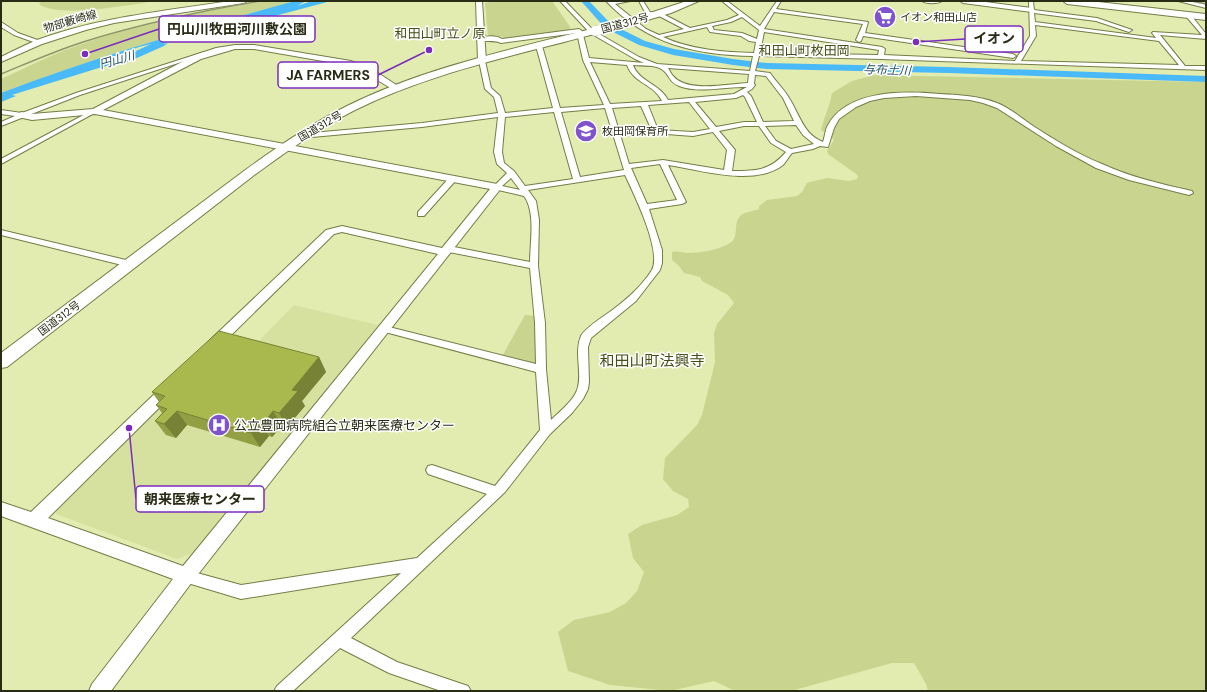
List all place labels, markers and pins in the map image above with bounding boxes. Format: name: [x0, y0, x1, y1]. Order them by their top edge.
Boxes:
supermarket icon: イオン和田山店: [872, 4, 898, 30]
place label: イオン和田山店: [900, 10, 977, 24]
callout: 円山川牧田河川敷公園: [159, 16, 315, 42]
callout: イオン: [965, 26, 1023, 52]
callout: JA FARMERS: [278, 62, 378, 88]
school or university icon: 枚田岡保育所: [573, 118, 599, 144]
place label: 枚田岡保育所: [602, 124, 669, 138]
hospital icon: 公立豊岡病院組合立朝来医療センター: [206, 412, 232, 438]
place label: 公立豊岡病院組合立朝来医療センター: [234, 417, 455, 434]
callout: 朝来医療センター: [136, 486, 264, 512]

